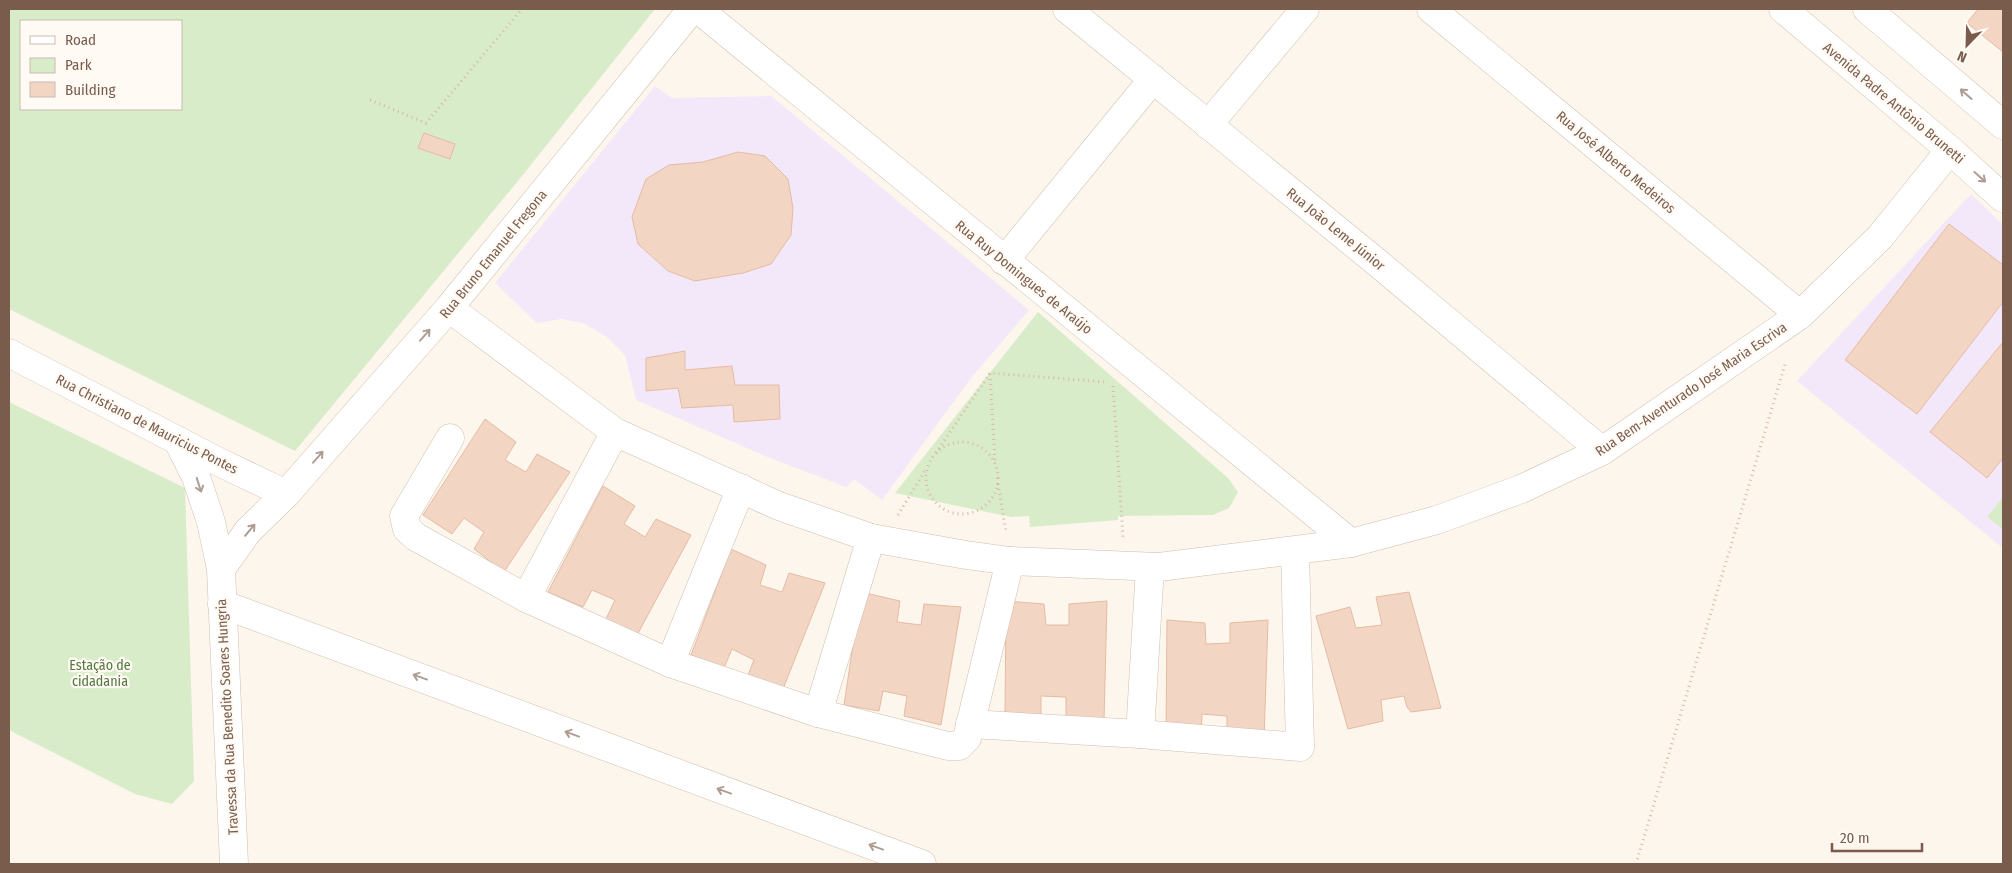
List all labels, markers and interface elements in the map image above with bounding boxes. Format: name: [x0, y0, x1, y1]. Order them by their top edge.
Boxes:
legend: [20, 20, 182, 110]
north arrow: [1942, 20, 1992, 70]
text: Road: [65, 31, 96, 49]
street label: Avenida Padre Antônio Brunetti: [1819, 39, 1968, 168]
text: N: [1955, 47, 1969, 66]
text: Park: [65, 56, 92, 74]
text: Building: [65, 81, 116, 99]
one-way arrow: [1960, 88, 1973, 99]
street label: Rua José Alberto Medeiros: [1553, 108, 1679, 217]
one-way arrow: [1973, 171, 1986, 183]
street label: Rua João Leme Júnior: [1283, 184, 1388, 274]
street label: Rua Bruno Emanuel Fregona: [436, 186, 551, 322]
street label: Rua Ruy Domingues de Araújo: [952, 217, 1096, 338]
street label: Rua Bem-Aventurado José Maria Escriva: [1592, 319, 1790, 460]
one-way arrow: [420, 329, 431, 342]
street label: Rua Christiano de Mauricius Pontes: [53, 371, 241, 478]
one-way arrow: [312, 451, 323, 464]
one-way arrow: [194, 476, 204, 492]
one-way arrow: [244, 524, 255, 537]
street label: Travessa da Rua Benedito Soares Hungria: [213, 598, 242, 836]
park label: Estação de cidadania: [69, 657, 131, 690]
one-way arrow: [412, 672, 428, 681]
one-way arrow: [565, 729, 580, 738]
one-way arrow: [717, 786, 732, 795]
scale bar: [1832, 820, 1922, 852]
text: 20 m: [1840, 829, 1870, 847]
one-way arrow: [869, 842, 885, 851]

